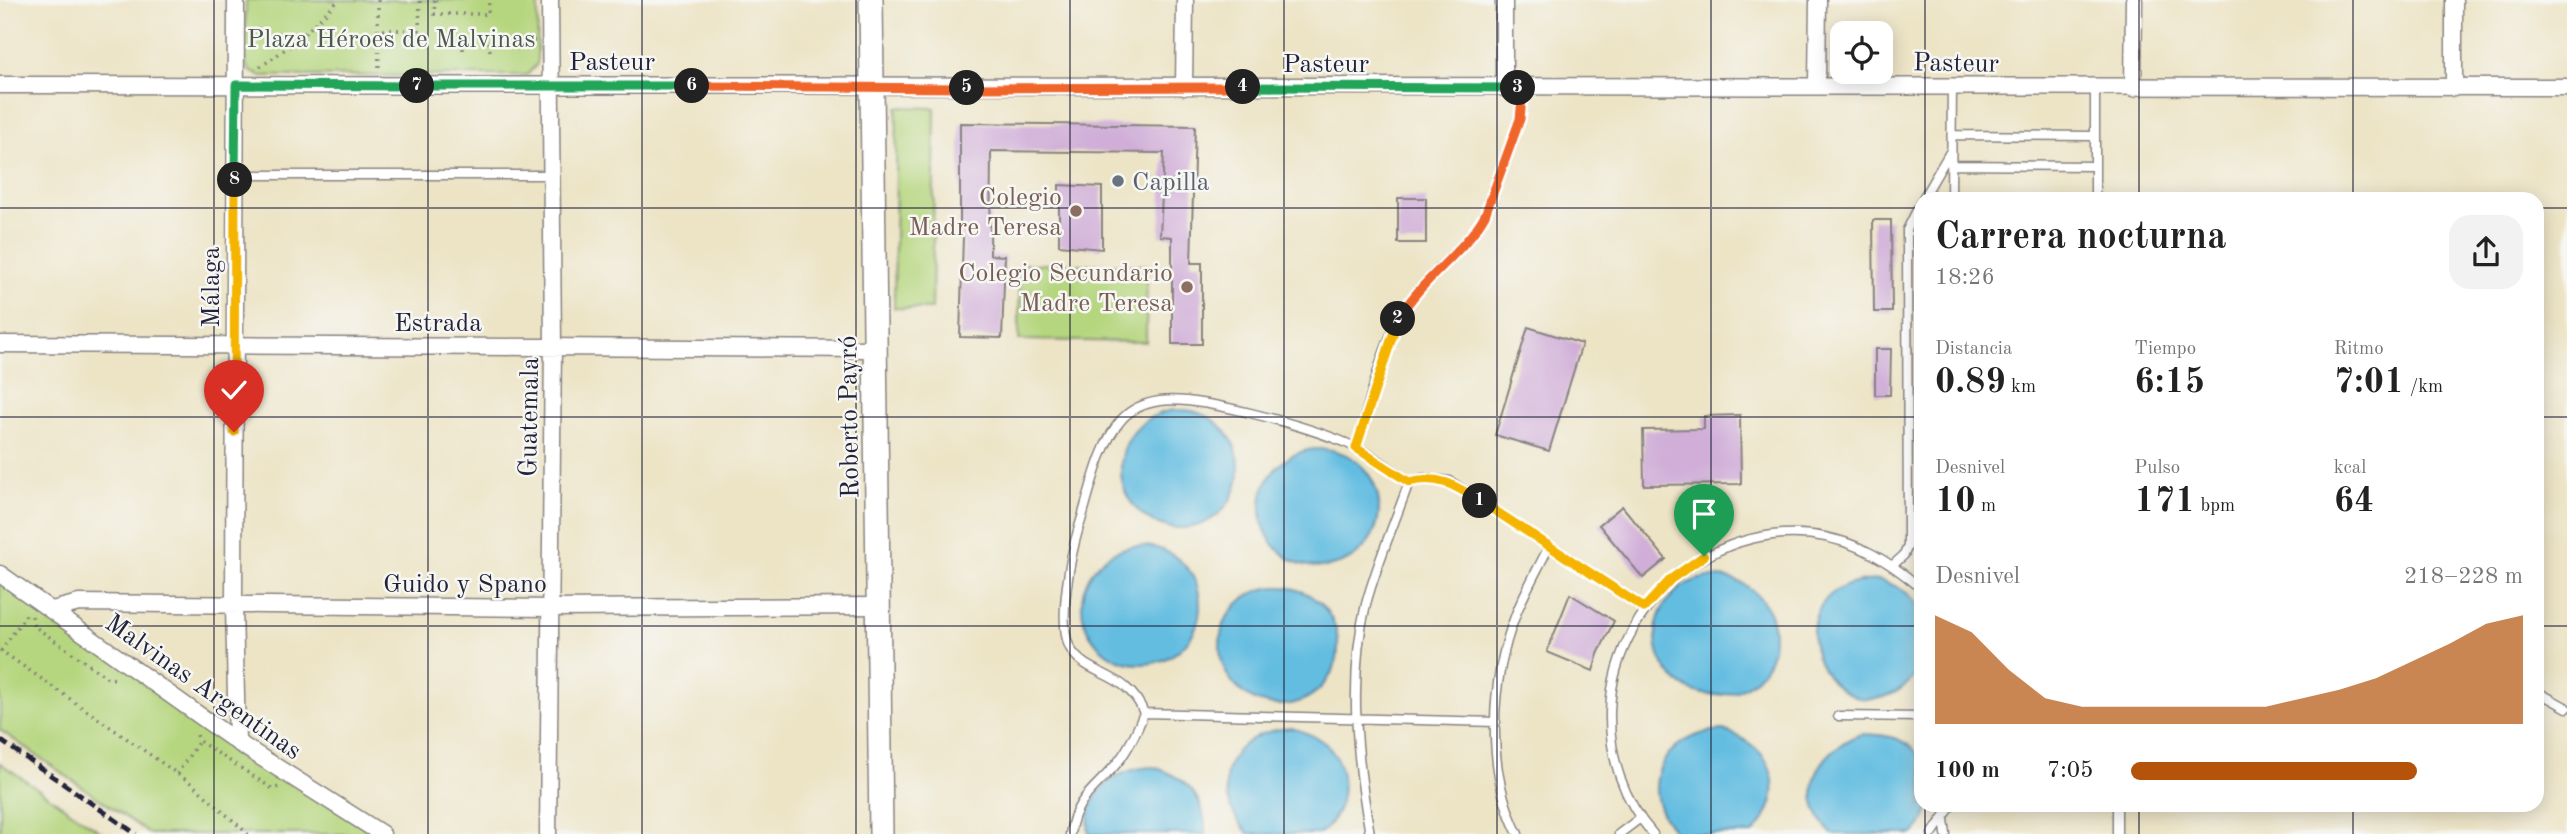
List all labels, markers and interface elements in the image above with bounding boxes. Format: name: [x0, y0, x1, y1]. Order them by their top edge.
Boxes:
map controls: [1830, 21, 1893, 84]
button: locate: [1830, 21, 1893, 84]
park label: Plaza Héroes de Malvinas: [246, 27, 536, 53]
street label: Pasteur: [569, 50, 655, 76]
street label: Pasteur: [1913, 50, 2000, 78]
street label: Pasteur: [1283, 52, 1369, 78]
pin: 7: [400, 68, 434, 104]
pin: 6: [674, 68, 710, 104]
pin: 5: [950, 70, 984, 106]
pin: 4: [1226, 70, 1260, 104]
pin: 3: [1500, 70, 1536, 106]
text: 7: [411, 76, 422, 95]
text: 6: [686, 76, 697, 95]
text: 4: [1237, 77, 1248, 96]
text: 5: [961, 78, 972, 97]
text: 3: [1512, 78, 1523, 97]
pin: 8: [218, 162, 252, 198]
text: 8: [229, 170, 240, 189]
place label: Capilla: [1132, 170, 1210, 196]
marker: Capilla: [1110, 173, 1126, 189]
place label: Colegio Madre Teresa: [908, 185, 1062, 241]
marker: Colegio Madre Teresa: [1068, 203, 1084, 219]
button: share: [2449, 215, 2523, 289]
text: Carrera nocturna: [1935, 219, 2226, 257]
street label: Málaga: [199, 246, 225, 328]
place label: Colegio Secundario Madre Teresa: [958, 261, 1173, 317]
text: 18:26: [1935, 266, 1995, 289]
marker: Colegio Secundario Madre Teresa: [1179, 279, 1195, 295]
pin: 2: [1380, 302, 1416, 336]
text: 2: [1392, 309, 1403, 328]
street label: Estrada: [394, 311, 482, 337]
street label: Roberto Payró: [836, 335, 864, 499]
text: Distancia: [1935, 340, 2012, 359]
text: Tiempo: [2134, 340, 2196, 359]
text: Ritmo: [2334, 340, 2384, 359]
street label: Guatemala: [516, 357, 544, 477]
pin: [204, 360, 264, 432]
text: 0.89: [1935, 365, 2006, 400]
text: 6:15: [2134, 365, 2205, 400]
text: 7:01: [2334, 365, 2404, 400]
icon: check: [215, 371, 253, 409]
text: km: [2006, 378, 2036, 397]
text: /km: [2404, 378, 2443, 397]
text: Desnivel: [1935, 459, 2005, 478]
text: Pulso: [2134, 459, 2180, 478]
text: kcal: [2334, 459, 2366, 478]
pin: 1: [1462, 484, 1498, 518]
pin: [1674, 484, 1734, 556]
text: 10: [1935, 484, 1976, 519]
text: 171: [2134, 484, 2195, 519]
text: 64: [2334, 484, 2374, 519]
text: 1: [1474, 491, 1485, 510]
icon: arrive: [1685, 495, 1723, 533]
text: m: [1976, 497, 1996, 516]
text: bpm: [2195, 497, 2235, 516]
text: Desnivel: [1935, 565, 2020, 588]
text: 218–228 m: [2404, 565, 2523, 588]
street label: Guido y Spano: [383, 572, 547, 598]
street label: Malvinas Argentinas: [100, 610, 306, 765]
text: 100 m: [1935, 759, 2000, 782]
text: 7:05: [2047, 759, 2093, 782]

